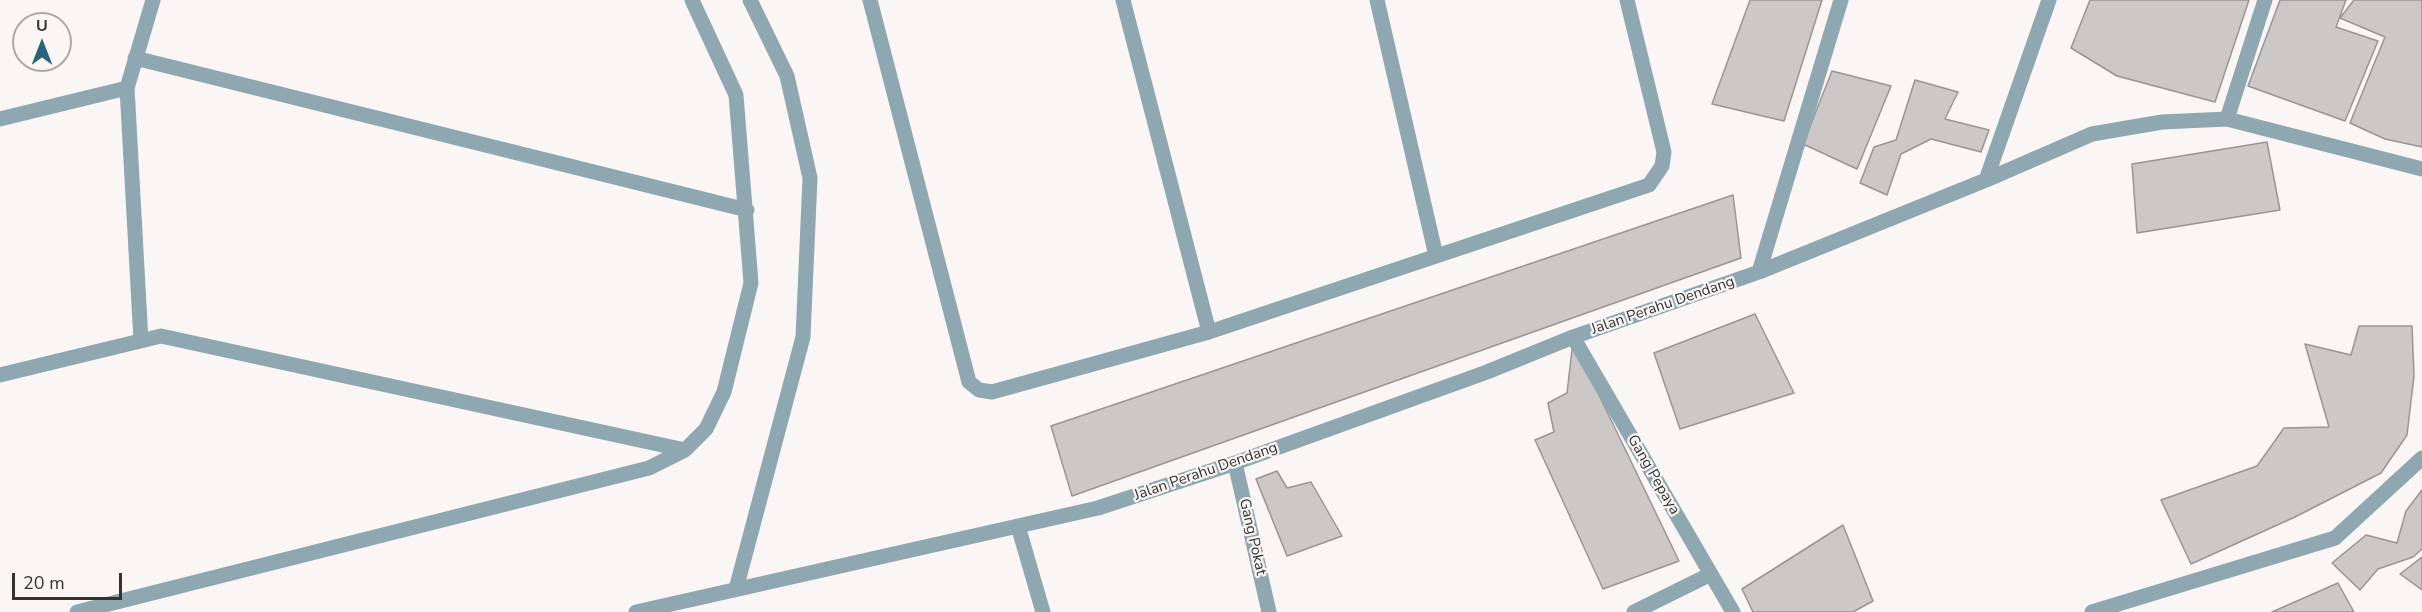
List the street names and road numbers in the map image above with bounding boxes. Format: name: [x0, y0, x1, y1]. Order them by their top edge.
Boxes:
street label: Jalan Perahu Dendang: [1589, 273, 1737, 339]
street label: Gang Pepaya: [1623, 432, 1683, 518]
street label: Jalan Perahu Dendang: [1132, 439, 1280, 505]
street label: Gang Pokat: [1234, 497, 1270, 577]

